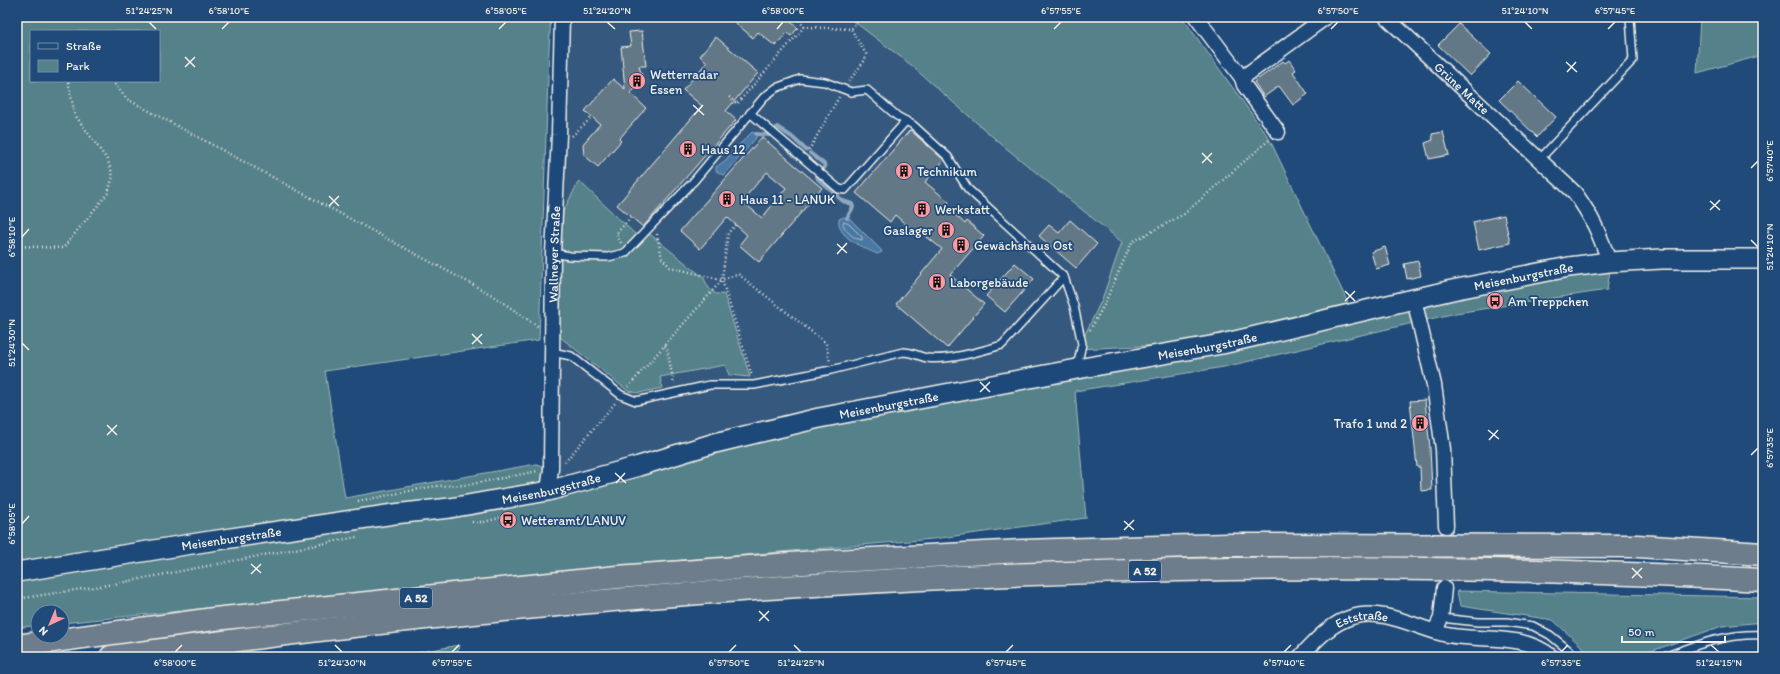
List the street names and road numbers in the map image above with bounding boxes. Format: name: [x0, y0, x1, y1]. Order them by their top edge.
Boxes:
street label: Grüne Matte: [1431, 59, 1493, 117]
street label: Wallneyer Straße: [545, 205, 563, 303]
street label: Meisenburgstraße: [1473, 259, 1574, 293]
street label: Meisenburgstraße: [1157, 329, 1258, 362]
street label: Meisenburgstraße: [838, 388, 940, 422]
street label: Meisenburgstraße: [501, 469, 602, 506]
street label: Meisenburgstraße: [180, 523, 282, 553]
road number: A 52: [1129, 561, 1161, 581]
road number: A 52: [400, 588, 432, 608]
street label: Eststraße: [1332, 607, 1390, 631]

